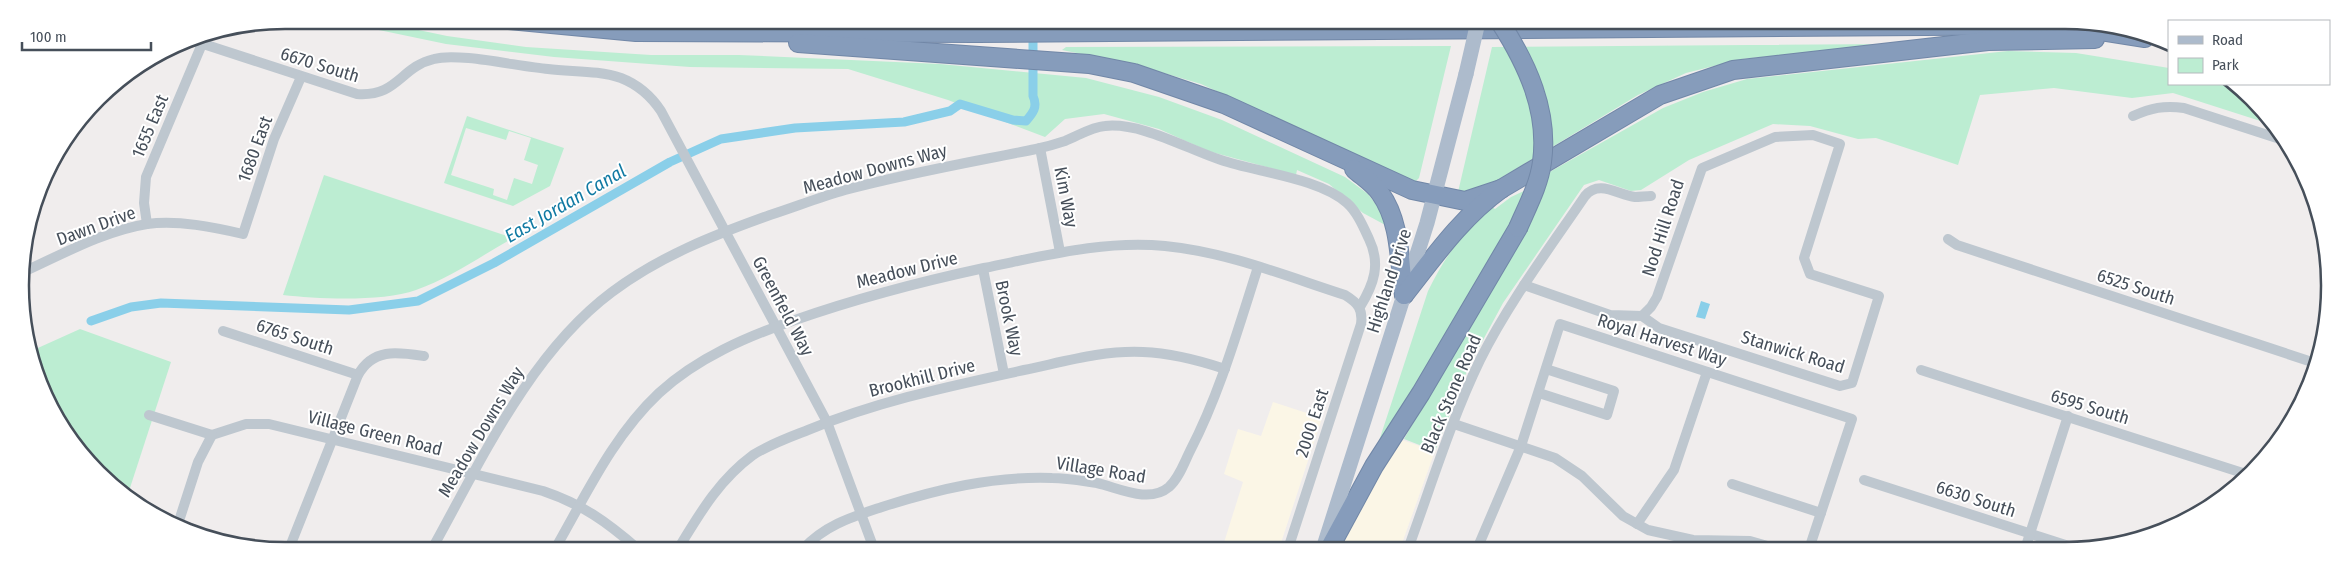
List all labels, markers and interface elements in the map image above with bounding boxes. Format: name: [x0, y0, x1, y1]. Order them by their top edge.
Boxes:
scale bar: [22, 20, 151, 52]
legend: [2168, 20, 2330, 85]
text: 100 m: [30, 28, 67, 46]
text: Road: [2212, 31, 2243, 49]
street label: 6670 South: [278, 43, 362, 87]
text: Park: [2212, 56, 2239, 74]
street label: 1655 East: [127, 91, 173, 161]
street label: 1680 East: [233, 113, 277, 185]
street label: Meadow Downs Way: [801, 139, 949, 199]
water label: East Jordan Canal: [500, 159, 630, 248]
street label: Kim Way: [1049, 165, 1083, 229]
street label: Nod Hill Road: [1637, 177, 1689, 279]
street label: Dawn Drive: [53, 201, 139, 250]
street label: Highland Drive: [1362, 226, 1416, 336]
street label: Meadow Drive: [854, 247, 960, 293]
street label: Greenfield Way: [748, 252, 818, 360]
street label: 6525 South: [2094, 264, 2178, 310]
street label: Brook Way: [990, 278, 1028, 358]
street label: Royal Harvest Way: [1595, 309, 1729, 371]
street label: 6765 South: [254, 314, 336, 360]
street label: Stanwick Road: [1739, 326, 1847, 378]
street label: Black Stone Road: [1416, 331, 1486, 457]
street label: Brookhill Drive: [867, 354, 978, 402]
street label: Meadow Downs Way: [433, 363, 529, 501]
street label: 6595 South: [2048, 385, 2132, 429]
street label: 2000 East: [1291, 386, 1333, 460]
street label: Village Green Road: [305, 406, 445, 460]
street label: Village Road: [1055, 452, 1147, 488]
street label: 6630 South: [1933, 476, 2019, 522]

